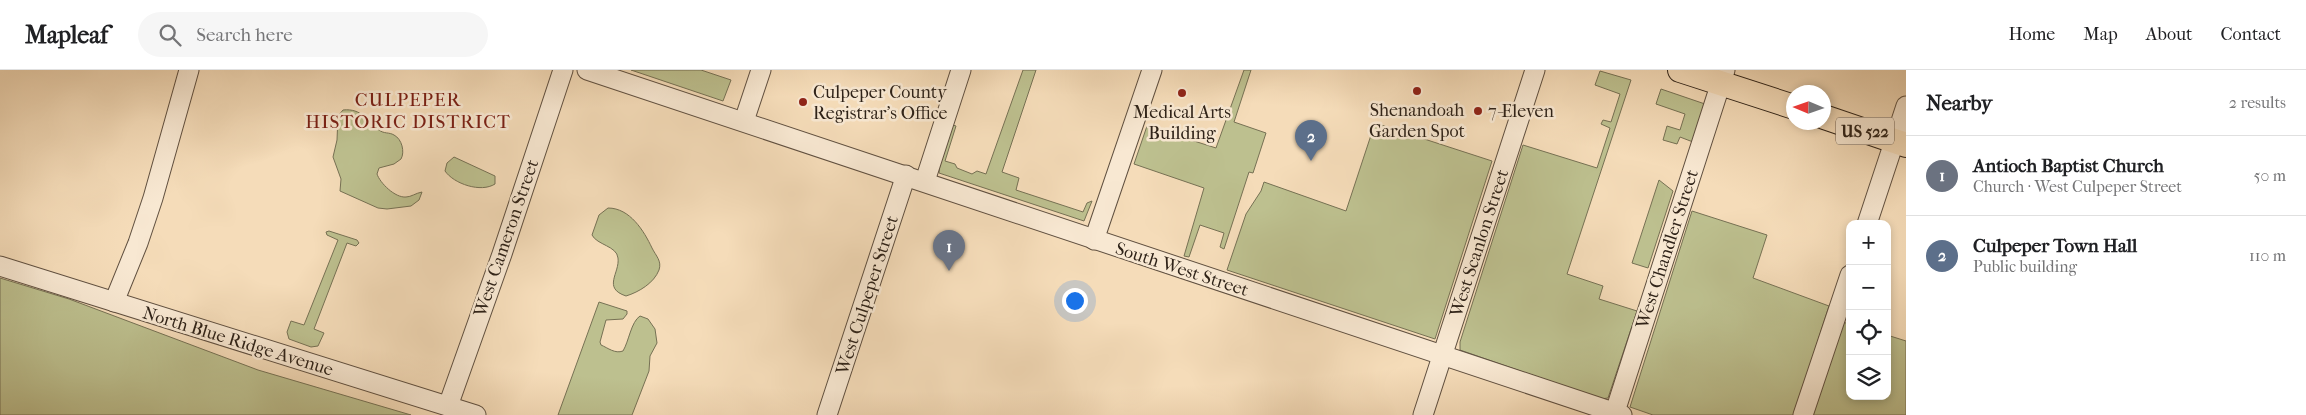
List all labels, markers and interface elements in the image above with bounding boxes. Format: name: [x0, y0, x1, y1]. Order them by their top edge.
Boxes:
search box: [138, 12, 488, 57]
text: Mapleaf: [25, 21, 108, 49]
icon: search: [156, 21, 184, 49]
text: Search here: [196, 24, 293, 46]
text: Home: [2008, 24, 2055, 45]
text: Map: [2083, 24, 2118, 45]
text: About: [2146, 24, 2192, 45]
text: Contact: [2220, 24, 2281, 45]
place label: Culpeper County Registrar's Office: [813, 82, 948, 124]
marker: Shenandoah Garden Spot: [1411, 85, 1423, 97]
north arrow: [1786, 85, 1831, 130]
marker: Medical Arts Building: [1176, 87, 1188, 99]
district label: CULPEPER HISTORIC DISTRICT: [305, 89, 511, 133]
text: Nearby: [1926, 91, 1992, 115]
text: 2 results: [2229, 93, 2286, 112]
marker: Culpeper County Registrar's Office: [797, 96, 809, 108]
place label: Shenandoah Garden Spot: [1369, 100, 1466, 142]
place label: 7-Eleven: [1488, 101, 1554, 122]
place label: Medical Arts Building: [1133, 102, 1231, 144]
marker: 7-Eleven: [1472, 105, 1484, 117]
road number: US 522: [1836, 118, 1894, 144]
pin: 2: [1295, 120, 1327, 161]
text: Antioch Baptist Church: [1973, 155, 2164, 177]
street label: West Cameron Street: [469, 156, 543, 320]
street label: West Scanlon Street: [1445, 166, 1513, 321]
text: 1: [1939, 166, 1945, 185]
text: 50 m: [2254, 166, 2286, 185]
street label: West Chandler Street: [1632, 167, 1703, 332]
text: Church · West Culpeper Street: [1973, 177, 2182, 196]
street label: West Culpeper Street: [832, 212, 903, 378]
map controls: [1846, 220, 1891, 400]
button: +: [1846, 220, 1891, 265]
pin: 1: [933, 230, 965, 271]
text: Culpeper Town Hall: [1973, 235, 2137, 257]
street label: South West Street: [1113, 238, 1252, 301]
text: 2: [1938, 246, 1946, 265]
text: 110 m: [2249, 246, 2286, 265]
text: Public building: [1973, 257, 2077, 276]
button: −: [1846, 265, 1891, 310]
your location: [1062, 288, 1088, 314]
street label: North Blue Ridge Avenue: [140, 302, 336, 381]
button: locate: [1846, 310, 1891, 355]
button: layers: [1846, 355, 1891, 400]

